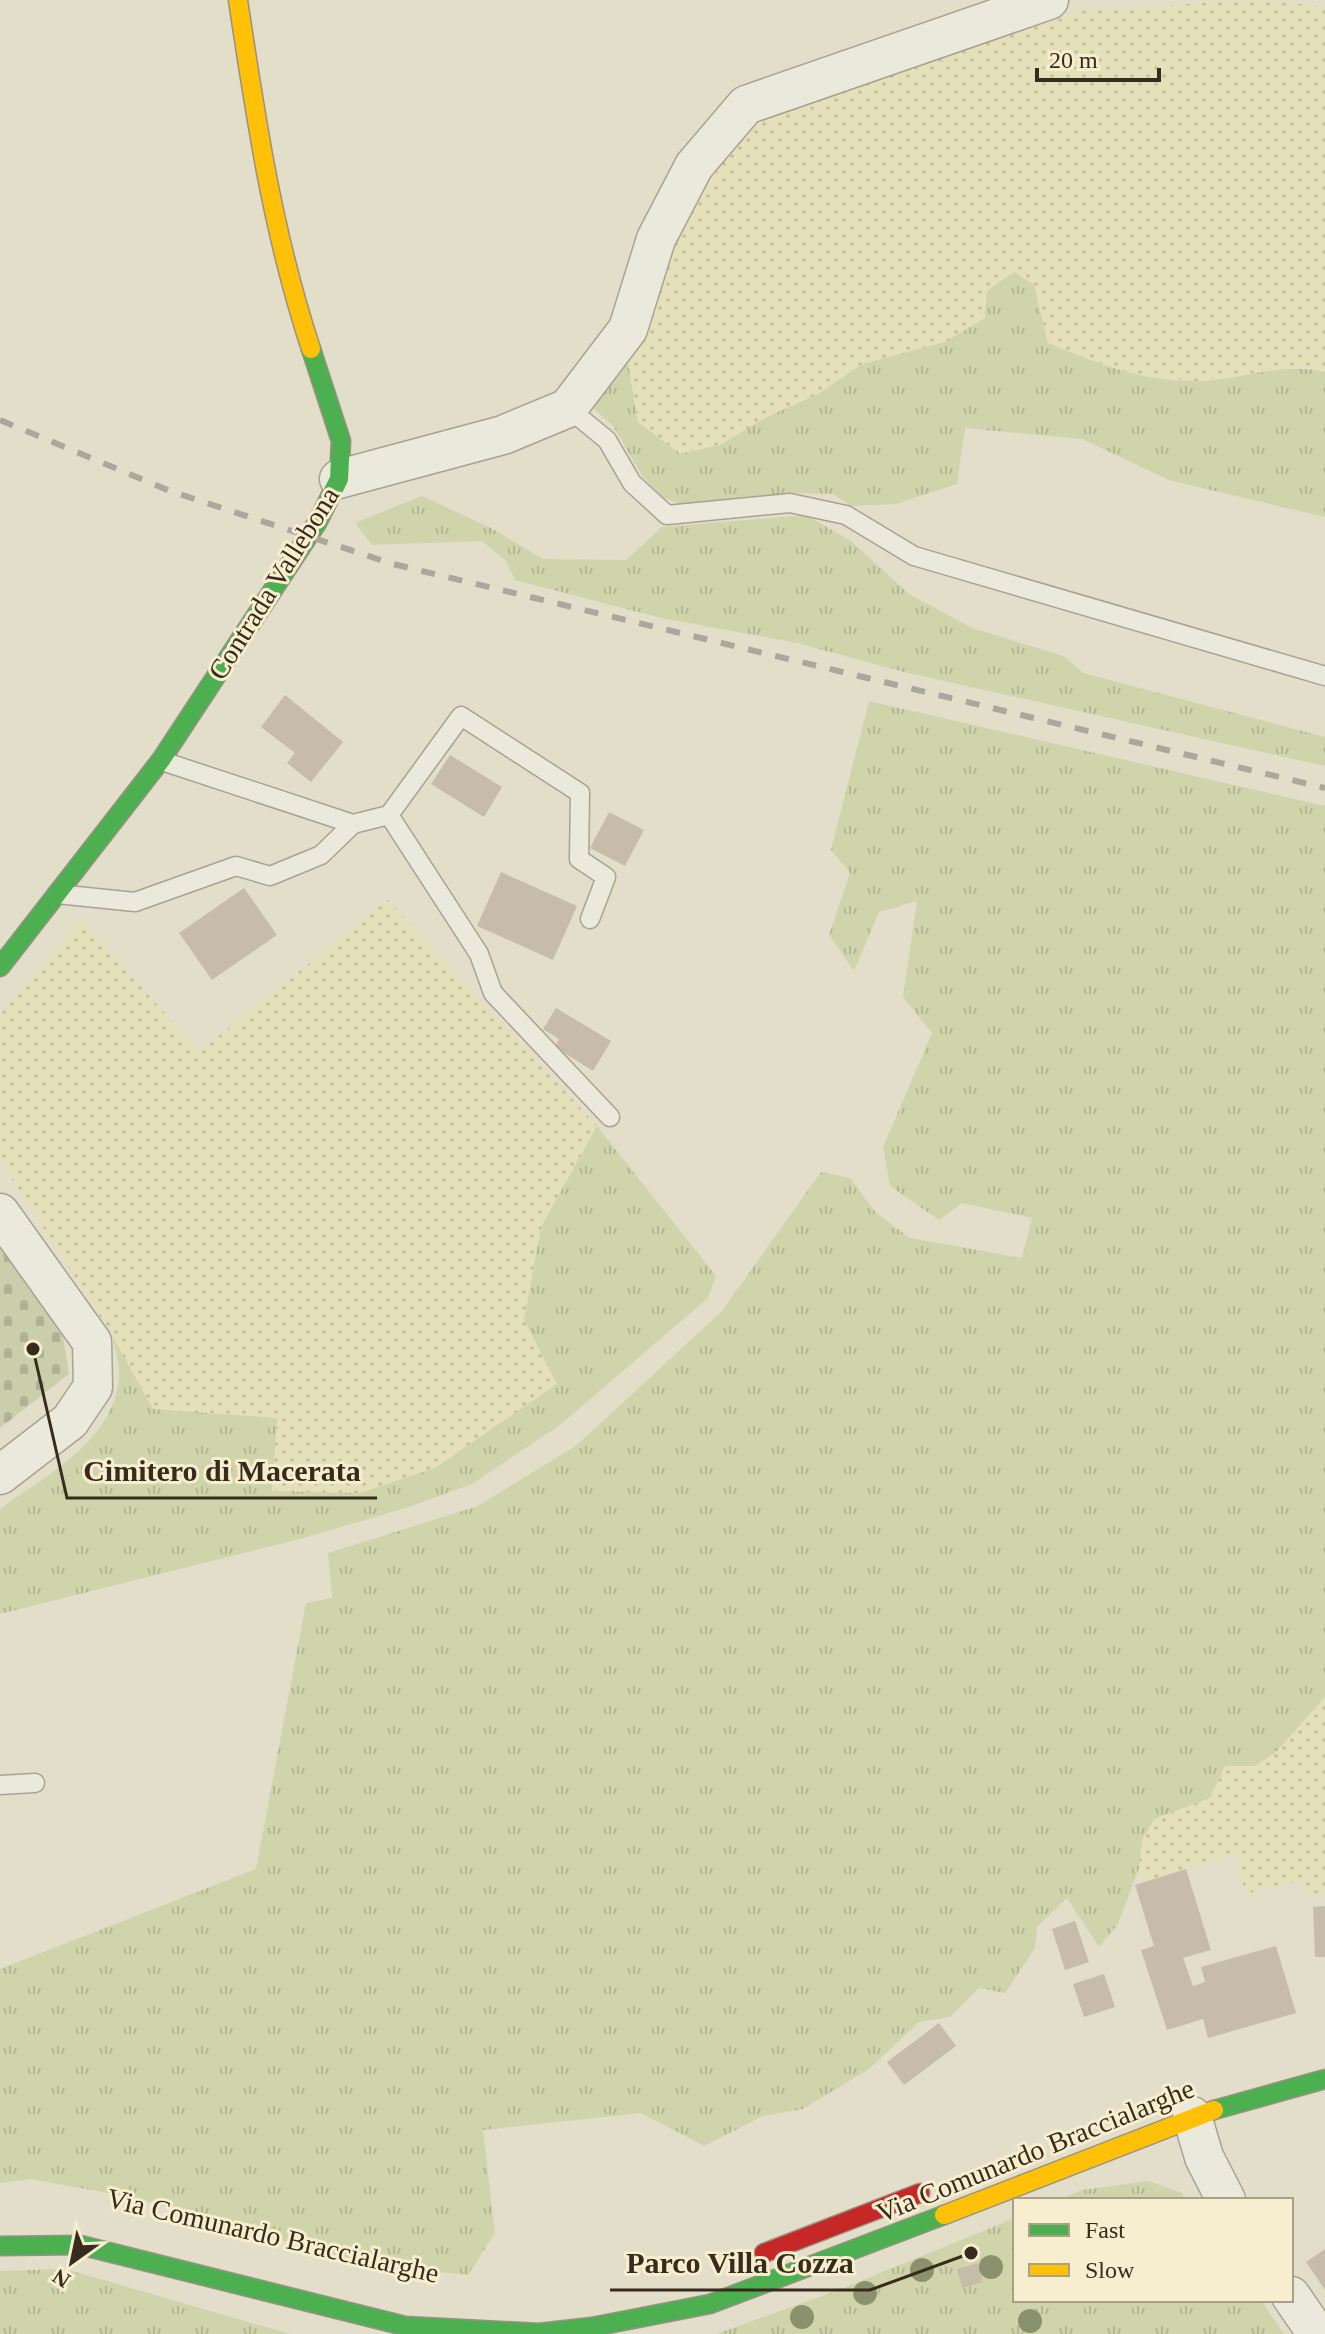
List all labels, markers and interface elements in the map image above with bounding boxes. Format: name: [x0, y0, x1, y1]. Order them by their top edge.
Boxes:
scale bar: [1037, 32, 1159, 82]
text: 20 m: [1049, 47, 1098, 73]
street label: Contrada Vallebona: [202, 481, 345, 685]
callout: Cimitero di Macerata: [67, 1444, 377, 1498]
text: Cimitero di Macerata: [83, 1454, 361, 1487]
street label: Via Comunardo Braccialarghe: [872, 2072, 1199, 2229]
street label: Via Comunardo Braccialarghe: [104, 2182, 442, 2289]
legend: [1013, 2198, 1293, 2302]
text: Fast: [1085, 2217, 1125, 2243]
north arrow: [32, 2222, 112, 2302]
callout: Parco Villa Cozza: [610, 2236, 870, 2290]
text: Parco Villa Cozza: [626, 2246, 854, 2279]
text: Slow: [1085, 2257, 1135, 2283]
text: N: [48, 2263, 75, 2293]

